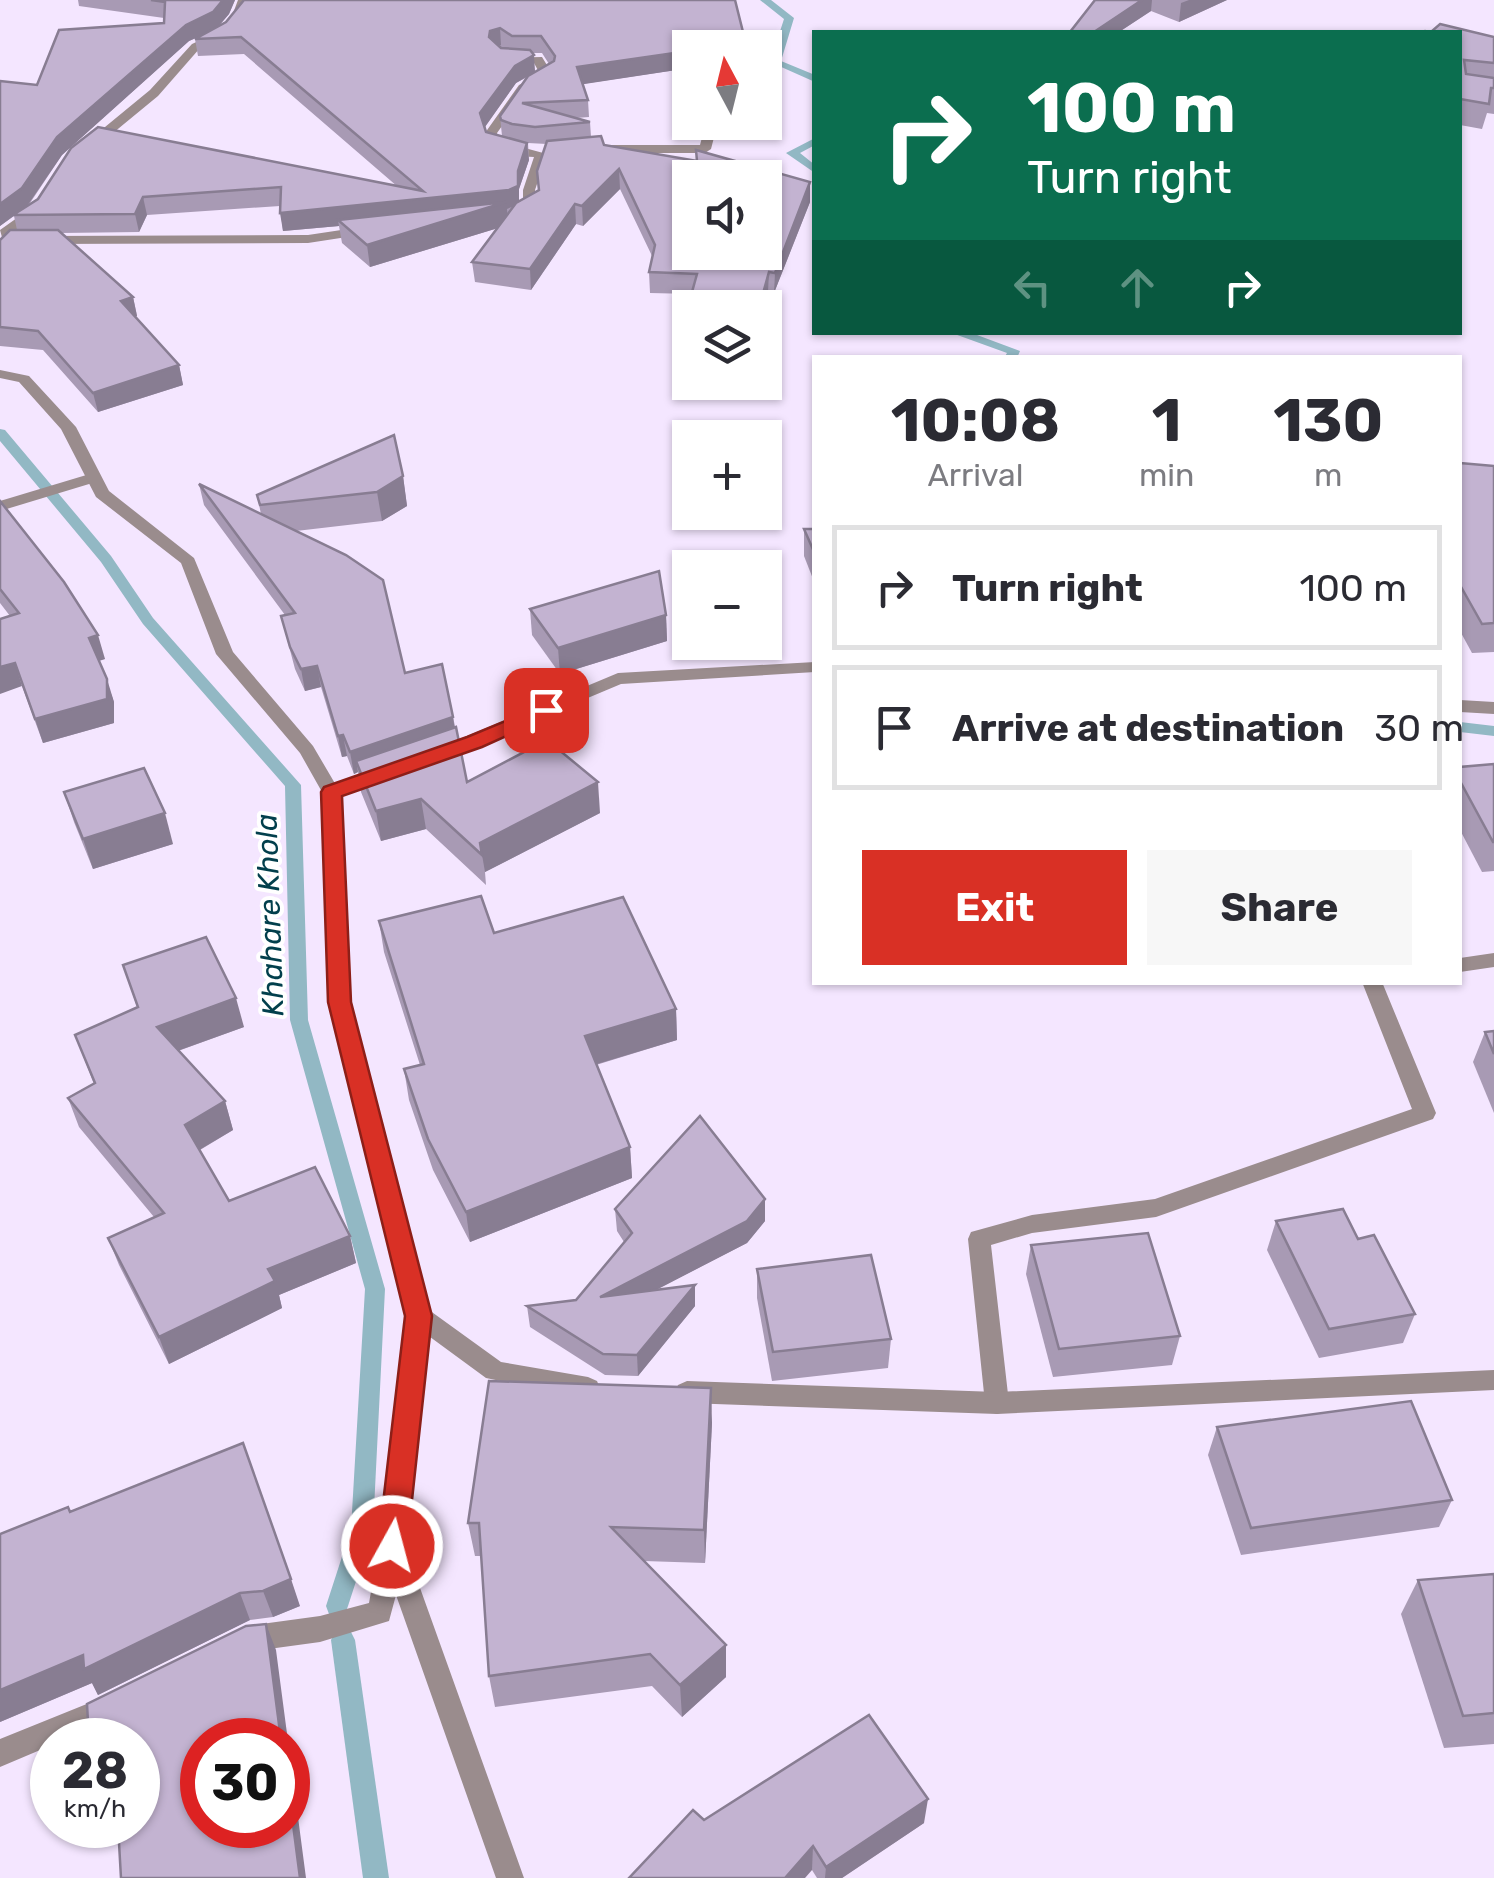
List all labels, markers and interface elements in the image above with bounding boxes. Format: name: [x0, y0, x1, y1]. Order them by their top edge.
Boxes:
north arrow: [672, 30, 782, 140]
map controls: [672, 30, 782, 660]
text: 100 m: [1027, 67, 1236, 150]
icon: right: [862, 70, 992, 200]
text: Turn right: [1027, 151, 1231, 204]
button: sound: [672, 160, 782, 270]
icon: left: [1005, 260, 1060, 315]
icon: ahead: [1110, 260, 1165, 315]
icon: right: [1215, 260, 1270, 315]
button: layers: [672, 290, 782, 400]
text: 10:08: [891, 385, 1060, 456]
text: 1: [1152, 385, 1182, 456]
text: 130: [1273, 385, 1383, 456]
button: +: [672, 420, 782, 530]
text: Arrival: [927, 456, 1023, 494]
text: min: [1139, 456, 1194, 494]
text: m: [1314, 456, 1342, 494]
button: −: [672, 550, 782, 660]
icon: right: [867, 560, 922, 615]
text: Turn right: [952, 565, 1143, 611]
text: 100 m: [1299, 565, 1407, 611]
pin: [504, 668, 589, 753]
icon: arrive: [519, 683, 574, 738]
icon: arrive: [867, 700, 922, 755]
text: Arrive at destination: [952, 705, 1344, 751]
text: 30 m: [1374, 705, 1464, 751]
water label: Khahare Khola: [248, 813, 292, 1017]
button: Exit: [862, 850, 1127, 965]
button: Share: [1147, 850, 1412, 965]
position arrow: [340, 1494, 444, 1598]
speed limit sign: 30: [180, 1718, 310, 1848]
text: 28: [62, 1741, 128, 1801]
text: km/h: [64, 1794, 126, 1823]

